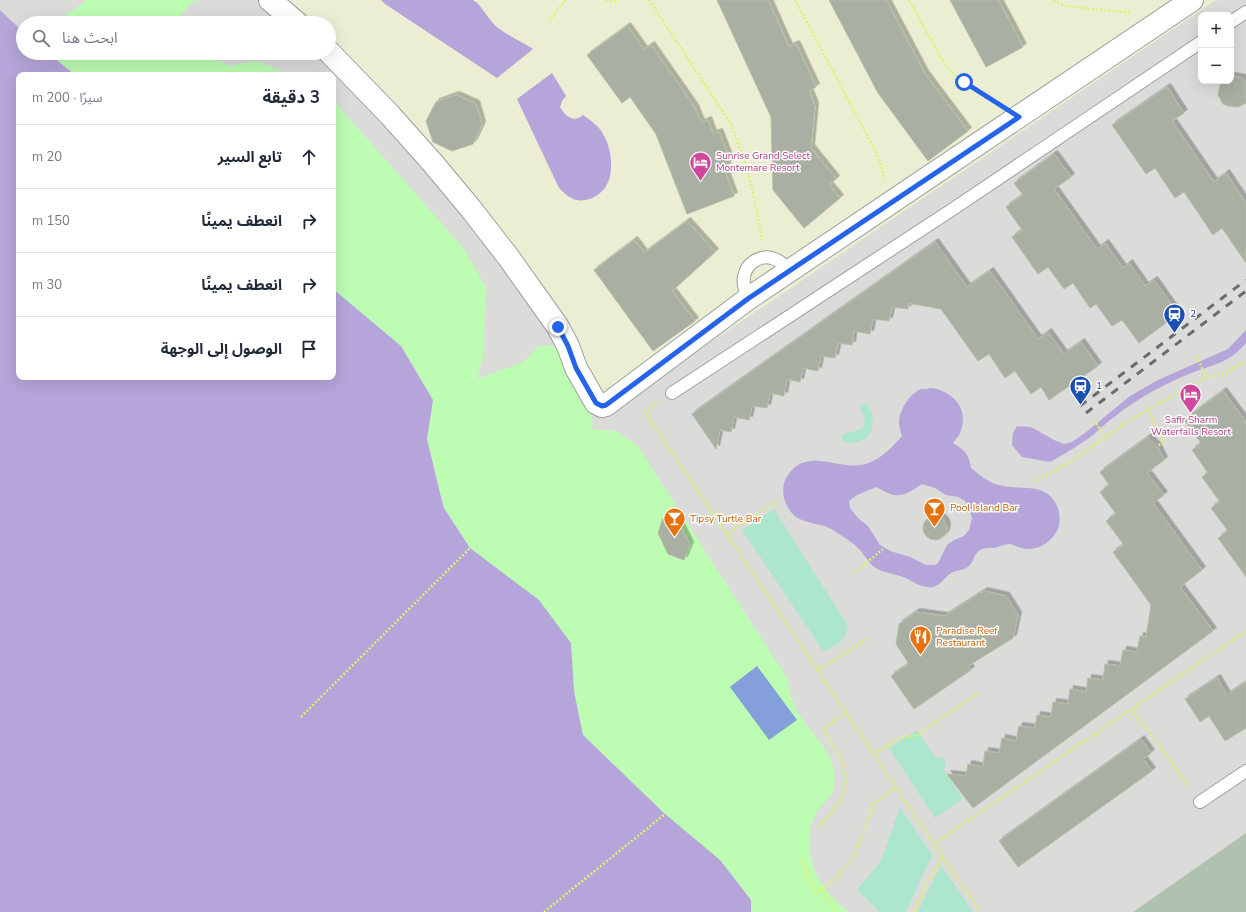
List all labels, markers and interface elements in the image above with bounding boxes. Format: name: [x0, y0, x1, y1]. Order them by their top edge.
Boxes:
map controls: [1198, 12, 1234, 84]
button: +: [1198, 12, 1234, 48]
search box: [16, 16, 336, 60]
icon: search: [30, 27, 52, 49]
text: ابحث هنا: [62, 28, 118, 48]
button: −: [1198, 48, 1234, 84]
route start: [955, 73, 973, 91]
text: 3 دقيقة: [262, 86, 320, 109]
text: سيرًا · 200 m: [32, 89, 103, 107]
icon: ahead: [298, 146, 320, 168]
text: تابع السير: [218, 147, 282, 167]
text: 20 m: [32, 148, 62, 166]
hotel icon: Sunrise Grand Select Montemare Resort: [688, 149, 714, 182]
place label: Sunrise Grand Select Montemare Resort: [716, 149, 811, 175]
icon: right: [298, 210, 320, 232]
text: انعطف يمينًا: [201, 211, 282, 231]
text: 150 m: [32, 212, 70, 230]
icon: right: [298, 274, 320, 296]
text: انعطف يمينًا: [201, 275, 282, 295]
text: 30 m: [32, 276, 62, 294]
station icon: 2: [1162, 301, 1188, 334]
place label: 2: [1190, 307, 1196, 321]
route end: [549, 318, 567, 336]
icon: arrive: [298, 338, 320, 360]
text: الوصول إلى الوجهة: [161, 339, 282, 359]
station icon: 1: [1067, 373, 1093, 406]
place label: 1: [1096, 379, 1102, 393]
hotel icon: Safir Sharm Waterfalls Resort: [1178, 381, 1204, 414]
place label: Safir Sharm Waterfalls Resort: [1151, 413, 1231, 439]
bar icon: Pool Island Bar: [922, 495, 948, 528]
place label: Pool Island Bar: [950, 501, 1019, 515]
bar icon: Tipsy Turtle Bar: [661, 506, 687, 539]
place label: Tipsy Turtle Bar: [690, 512, 762, 526]
restaurant icon: Paradise Reef Restaurant: [907, 624, 933, 657]
place label: Paradise Reef Restaurant: [936, 624, 998, 650]

